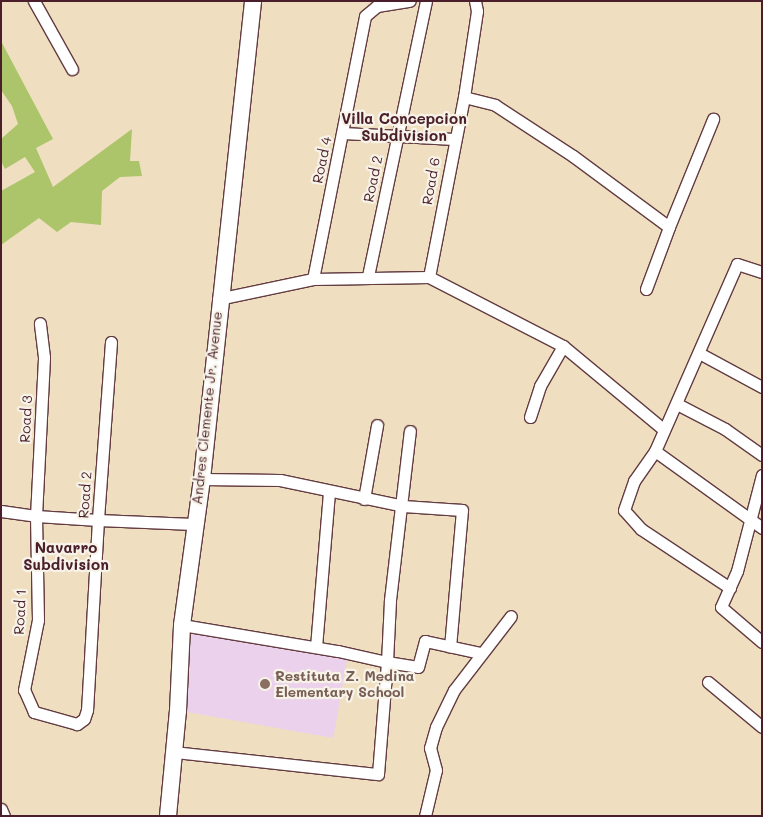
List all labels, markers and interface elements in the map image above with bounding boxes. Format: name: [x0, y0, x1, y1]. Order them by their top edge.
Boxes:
district label: Villa Concepcion Subdivision: [341, 109, 467, 144]
street label: Road 4: [309, 135, 335, 185]
street label: Road 2: [360, 154, 386, 204]
street label: Road 6: [419, 156, 443, 206]
street label: Andres Clemente Jr. Avenue: [188, 311, 226, 505]
street label: Road 3: [16, 395, 36, 443]
street label: Road 2: [75, 471, 95, 519]
district label: Navarro Subdivision: [23, 538, 109, 573]
street label: Road 1: [10, 589, 30, 635]
place label: Restituta Z. Medina Elementary School: [275, 668, 414, 700]
marker: Restituta Z. Medina Elementary School: [259, 678, 271, 690]

